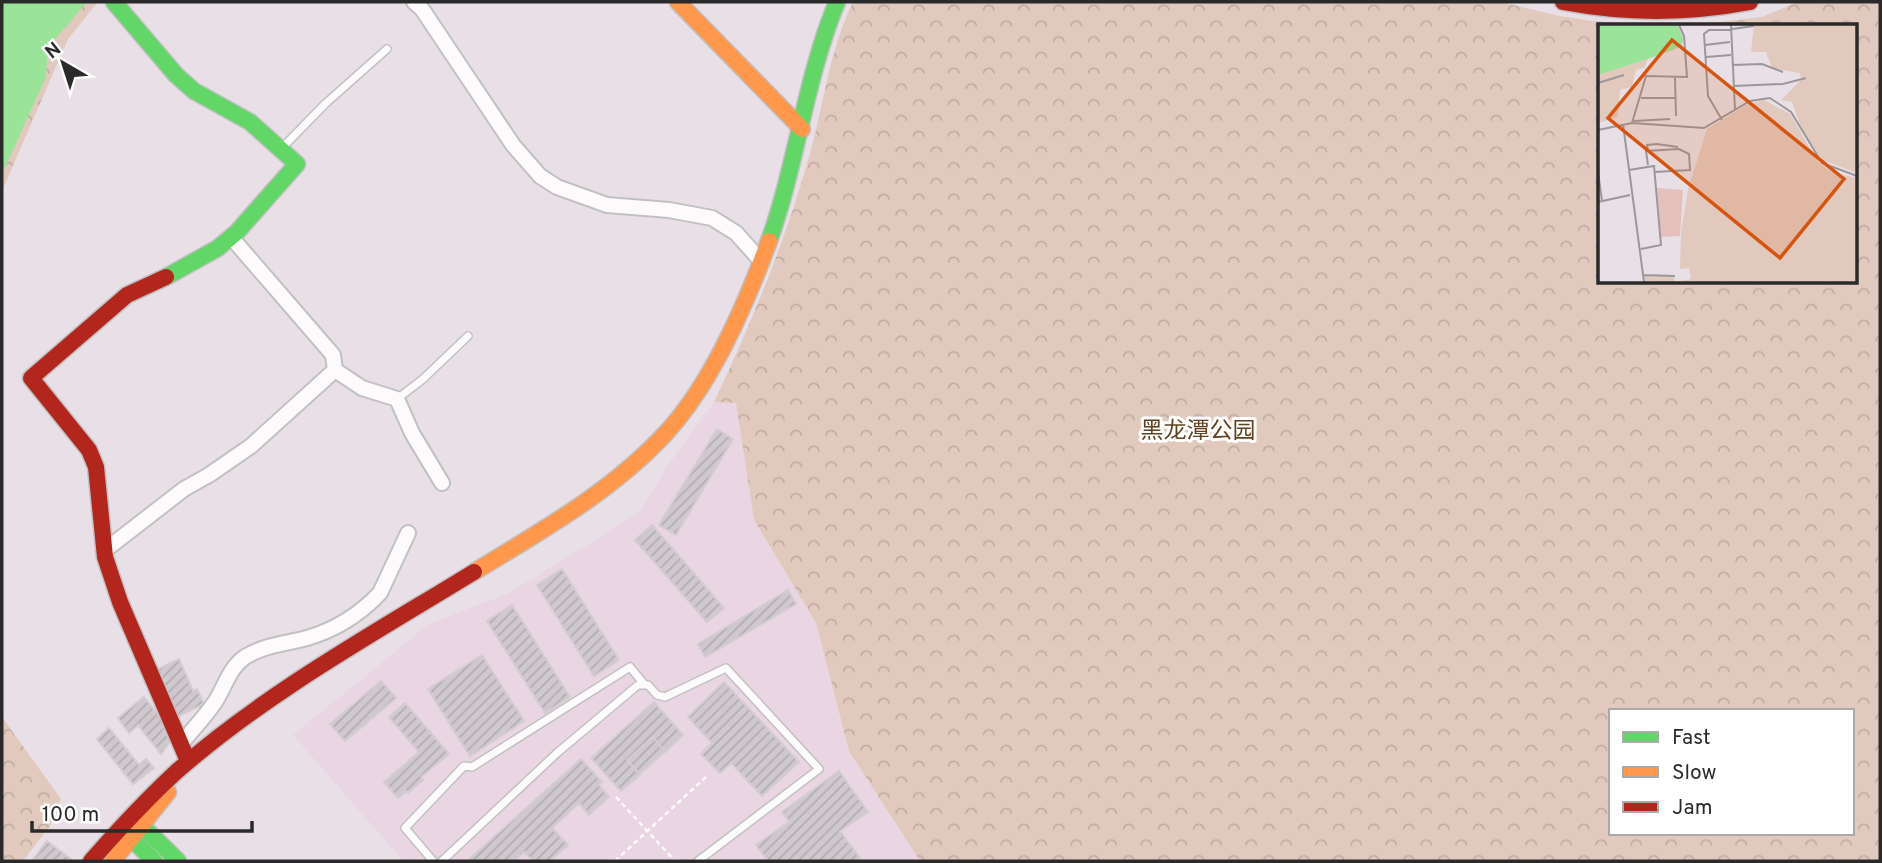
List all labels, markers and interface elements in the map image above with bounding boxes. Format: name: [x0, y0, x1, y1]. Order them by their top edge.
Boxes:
inset map: [1598, 24, 1857, 284]
north arrow: [28, 28, 98, 98]
text: N: [41, 38, 66, 65]
park label: 黑龙潭公园: [1141, 418, 1256, 447]
legend: [1609, 709, 1854, 835]
text: Fast: [1672, 725, 1711, 752]
text: Slow: [1672, 760, 1717, 787]
scale bar: [32, 790, 252, 834]
text: Jam: [1672, 795, 1713, 822]
text: 100 m: [42, 802, 99, 829]

